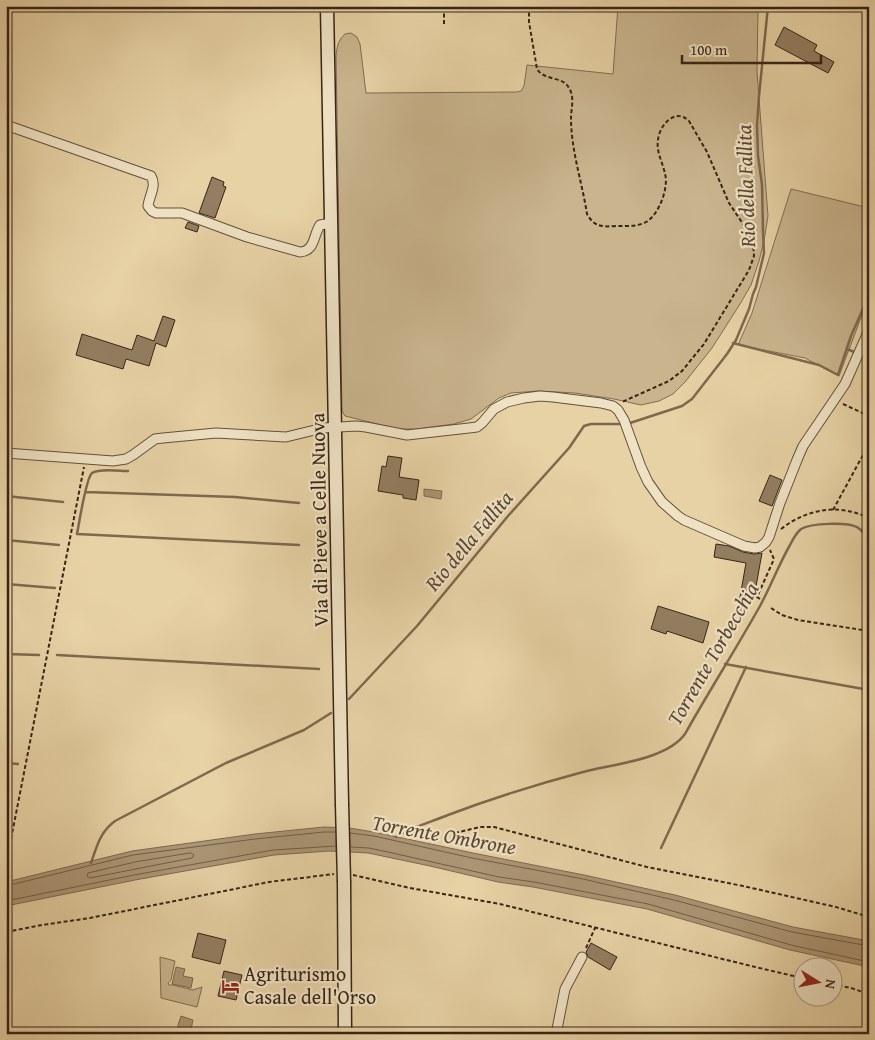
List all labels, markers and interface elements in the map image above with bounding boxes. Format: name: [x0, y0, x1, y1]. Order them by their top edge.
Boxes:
scale bar: [682, 32, 821, 64]
text: 100 m: [690, 39, 728, 60]
water label: Rio della Fallita: [728, 124, 763, 249]
street label: Via di Pieve a Celle Nuova: [302, 412, 335, 627]
water label: Rio della Fallita: [417, 483, 520, 599]
water label: Torrente Torbecchia: [659, 576, 766, 731]
water label: Torrente Ombrone: [370, 807, 519, 862]
north arrow: [792, 958, 842, 1008]
place label: Agriturismo Casale dell'Orso: [244, 959, 376, 1011]
hotel icon: Agriturismo Casale dell'Orso: [220, 976, 240, 996]
text: N: [820, 978, 841, 991]

